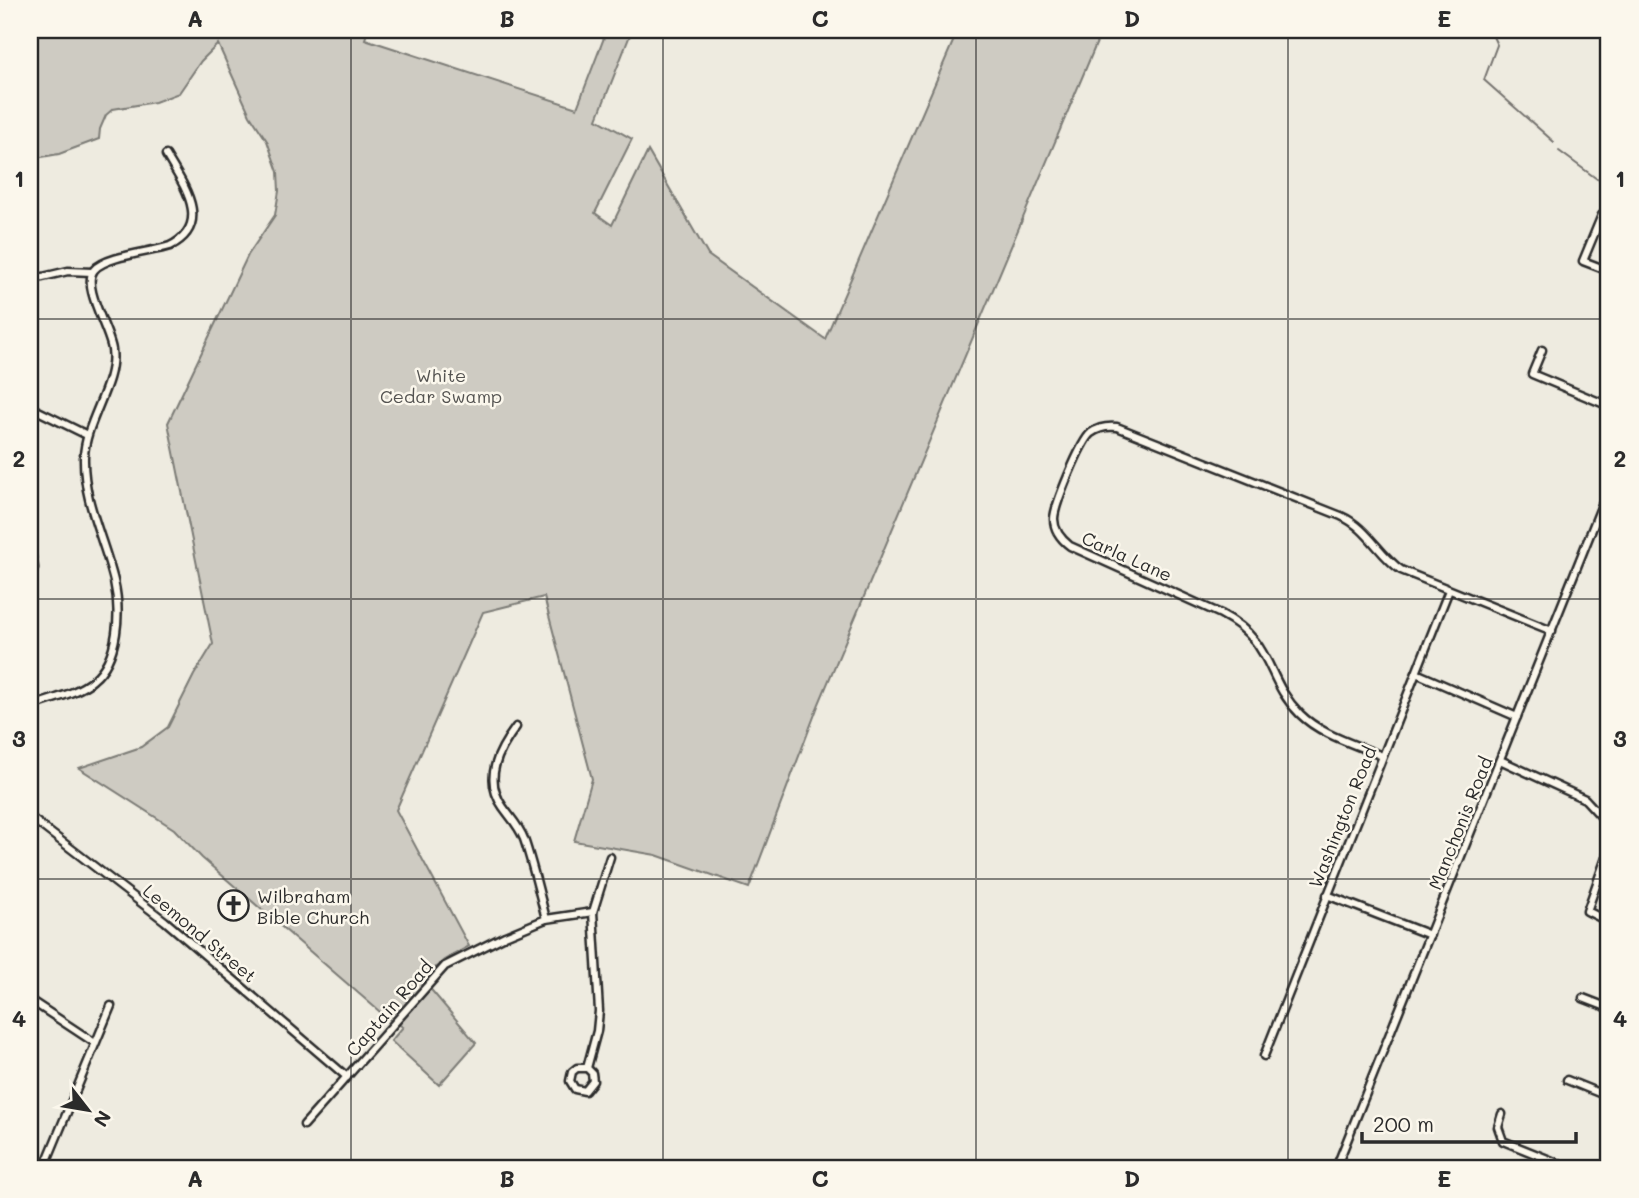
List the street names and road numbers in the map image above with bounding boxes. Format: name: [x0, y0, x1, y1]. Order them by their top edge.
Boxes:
street label: Carla Lane: [1078, 525, 1176, 587]
street label: Washington Road: [1303, 742, 1381, 892]
street label: Manchonis Road: [1422, 753, 1498, 893]
street label: Leemond Street: [138, 878, 262, 988]
street label: Captain Road: [340, 955, 438, 1061]

